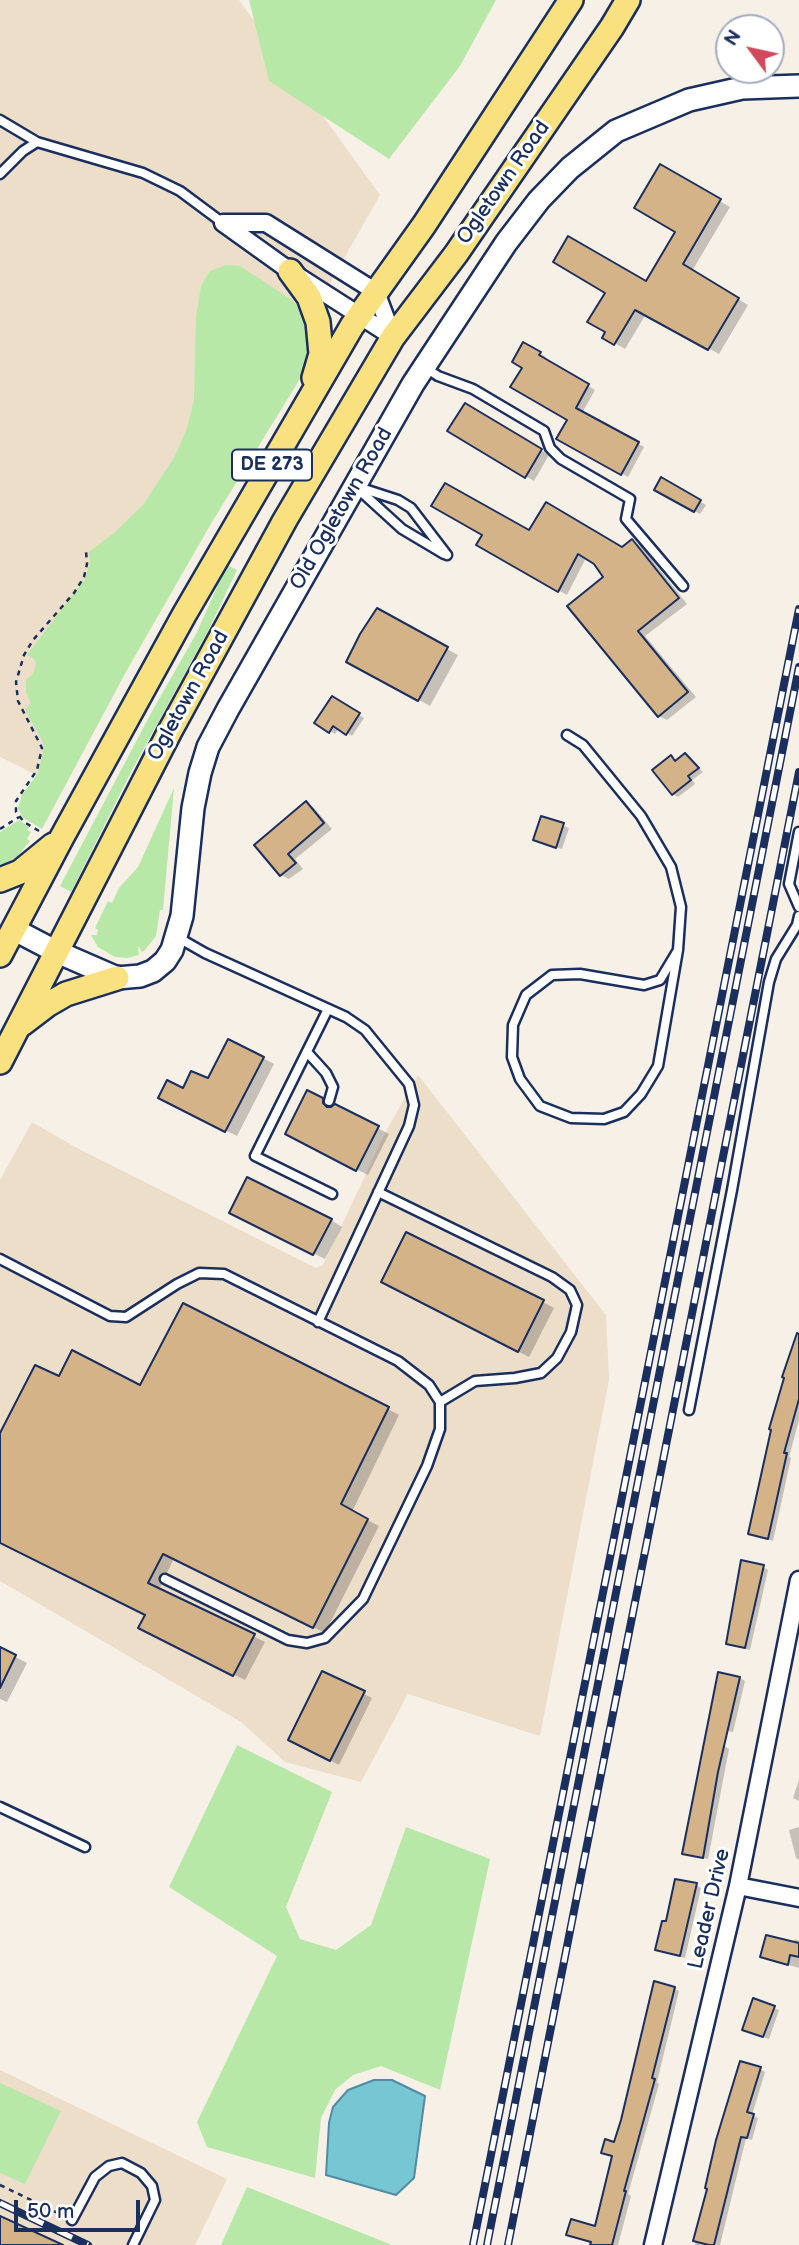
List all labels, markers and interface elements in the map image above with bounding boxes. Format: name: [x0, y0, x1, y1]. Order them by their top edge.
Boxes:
north arrow: [715, 14, 785, 84]
text: N: [720, 26, 747, 51]
street label: Ogletown Road: [452, 116, 556, 250]
street label: Old Ogletown Road: [285, 423, 399, 595]
road number: DE 273: [232, 450, 312, 480]
street label: Ogletown Road: [143, 627, 235, 765]
street label: Leader Drive: [684, 1846, 736, 1972]
scale bar: [18, 2186, 144, 2230]
text: 50 m: [27, 2199, 74, 2224]

